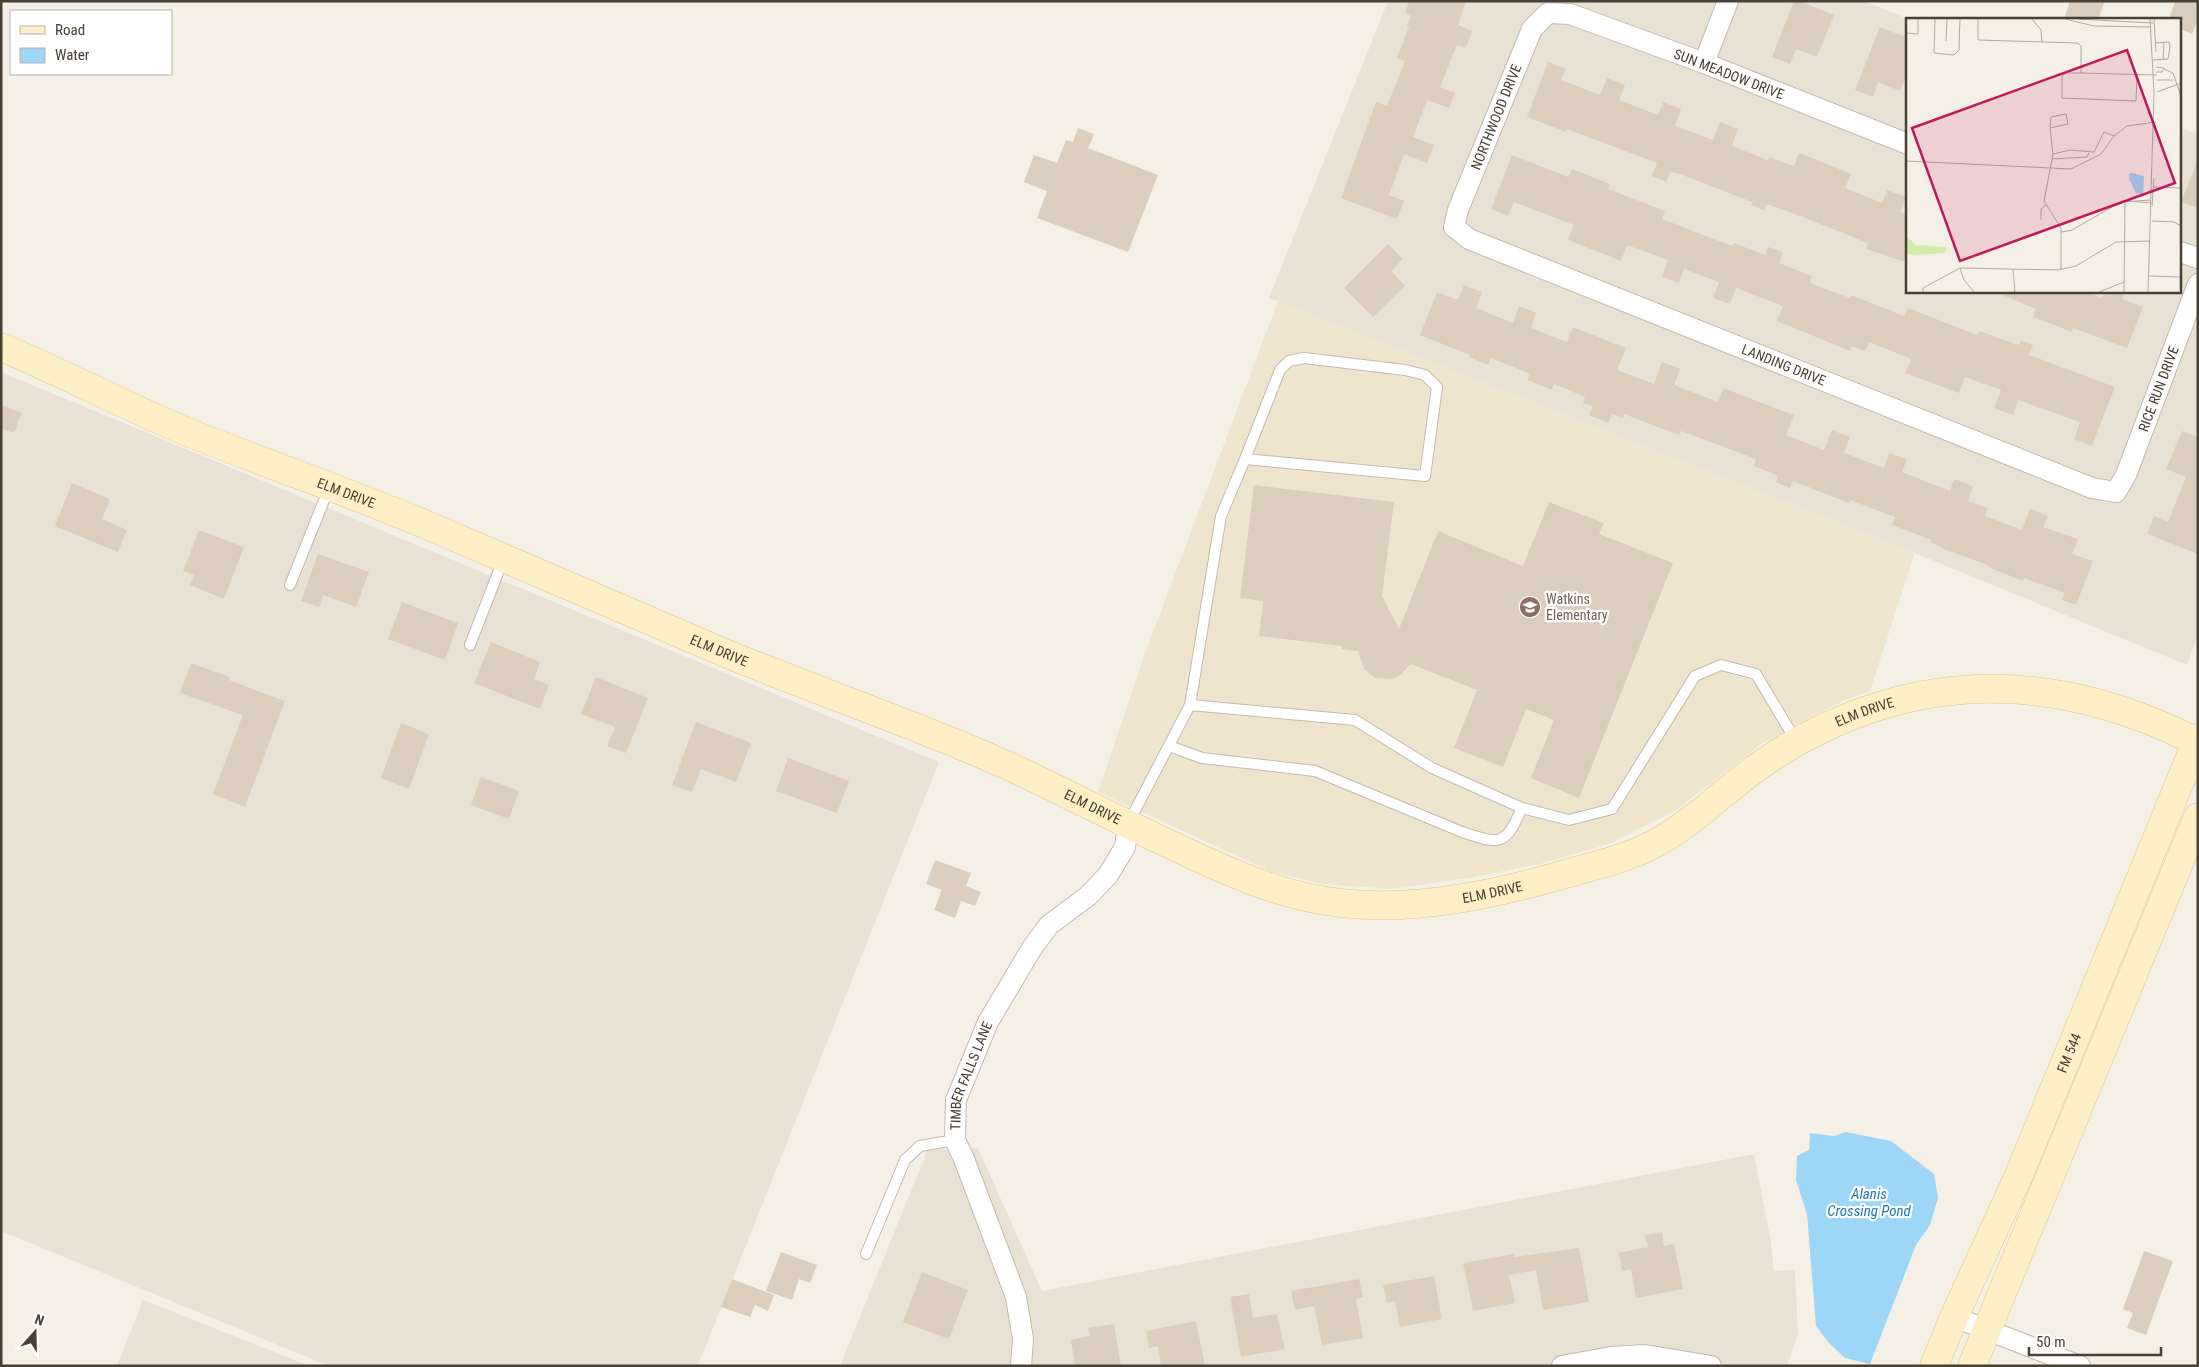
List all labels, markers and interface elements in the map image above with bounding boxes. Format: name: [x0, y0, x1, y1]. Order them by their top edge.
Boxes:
legend: [10, 10, 172, 75]
inset map: [1906, 18, 2182, 292]
text: Road: [55, 21, 85, 39]
text: Water: [55, 46, 90, 64]
street label: SUN MEADOW DRIVE: [1672, 46, 1786, 102]
street label: NORTHWOOD DRIVE: [1468, 62, 1524, 172]
street label: LANDING DRIVE: [1739, 341, 1828, 389]
street label: RICE RUN DRIVE: [2135, 344, 2182, 434]
street label: ELM DRIVE: [315, 475, 378, 511]
place label: Watkins Elementary: [1546, 591, 1608, 623]
school or university icon: Watkins Elementary: [1518, 595, 1542, 619]
street label: ELM DRIVE: [688, 631, 751, 670]
street label: ELM DRIVE: [1833, 694, 1896, 730]
street label: ELM DRIVE: [1062, 786, 1124, 828]
street label: ELM DRIVE: [1461, 878, 1524, 906]
street label: TIMBER FALLS LANE: [947, 1019, 995, 1131]
street label: FM 544: [2054, 1031, 2084, 1075]
water label: Alanis Crossing Pond: [1827, 1185, 1912, 1220]
north arrow: [10, 1307, 60, 1357]
text: N: [33, 1311, 46, 1329]
scale bar: [2029, 1324, 2162, 1356]
text: 50 m: [2036, 1333, 2066, 1351]

